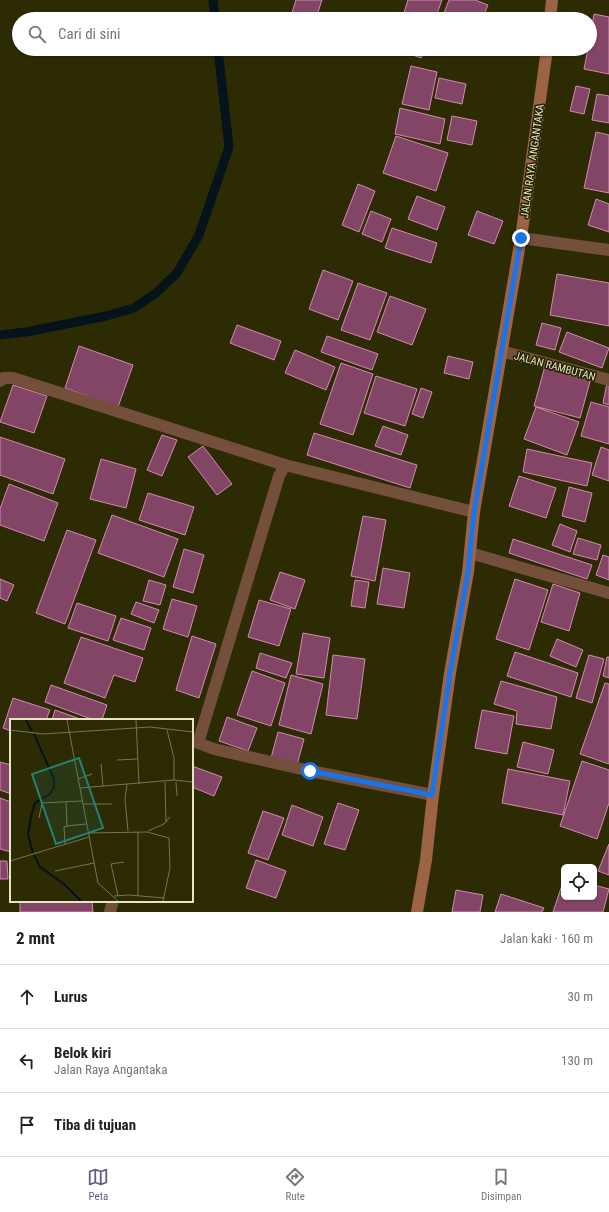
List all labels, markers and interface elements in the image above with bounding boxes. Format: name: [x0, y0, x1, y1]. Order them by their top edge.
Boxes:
search box: [12, 12, 597, 56]
icon: search: [26, 23, 48, 45]
text: Cari di sini: [58, 25, 120, 43]
street label: JALAN RAYA ANGANTAKA: [518, 103, 547, 219]
route end: [512, 229, 530, 247]
street label: JALAN RAMBUTAN: [513, 349, 597, 384]
inset map: [10, 719, 193, 902]
route start: [301, 762, 319, 780]
map controls: [561, 864, 597, 900]
button: locate: [561, 864, 597, 900]
text: 2 mnt: [16, 928, 55, 948]
text: Jalan kaki · 160 m: [500, 931, 593, 946]
icon: ahead: [16, 986, 38, 1008]
text: Lurus: [54, 988, 88, 1006]
text: 30 m: [567, 989, 593, 1004]
text: Belok kiri: [54, 1044, 111, 1062]
icon: left: [16, 1050, 38, 1072]
text: 130 m: [561, 1053, 593, 1068]
text: Jalan Raya Angantaka: [54, 1062, 167, 1077]
icon: arrive: [16, 1114, 38, 1136]
text: Tiba di tujuan: [54, 1116, 136, 1134]
tab: Peta: [87, 1166, 109, 1203]
tab: Rute: [284, 1166, 306, 1203]
tab: Disimpan: [481, 1166, 522, 1203]

